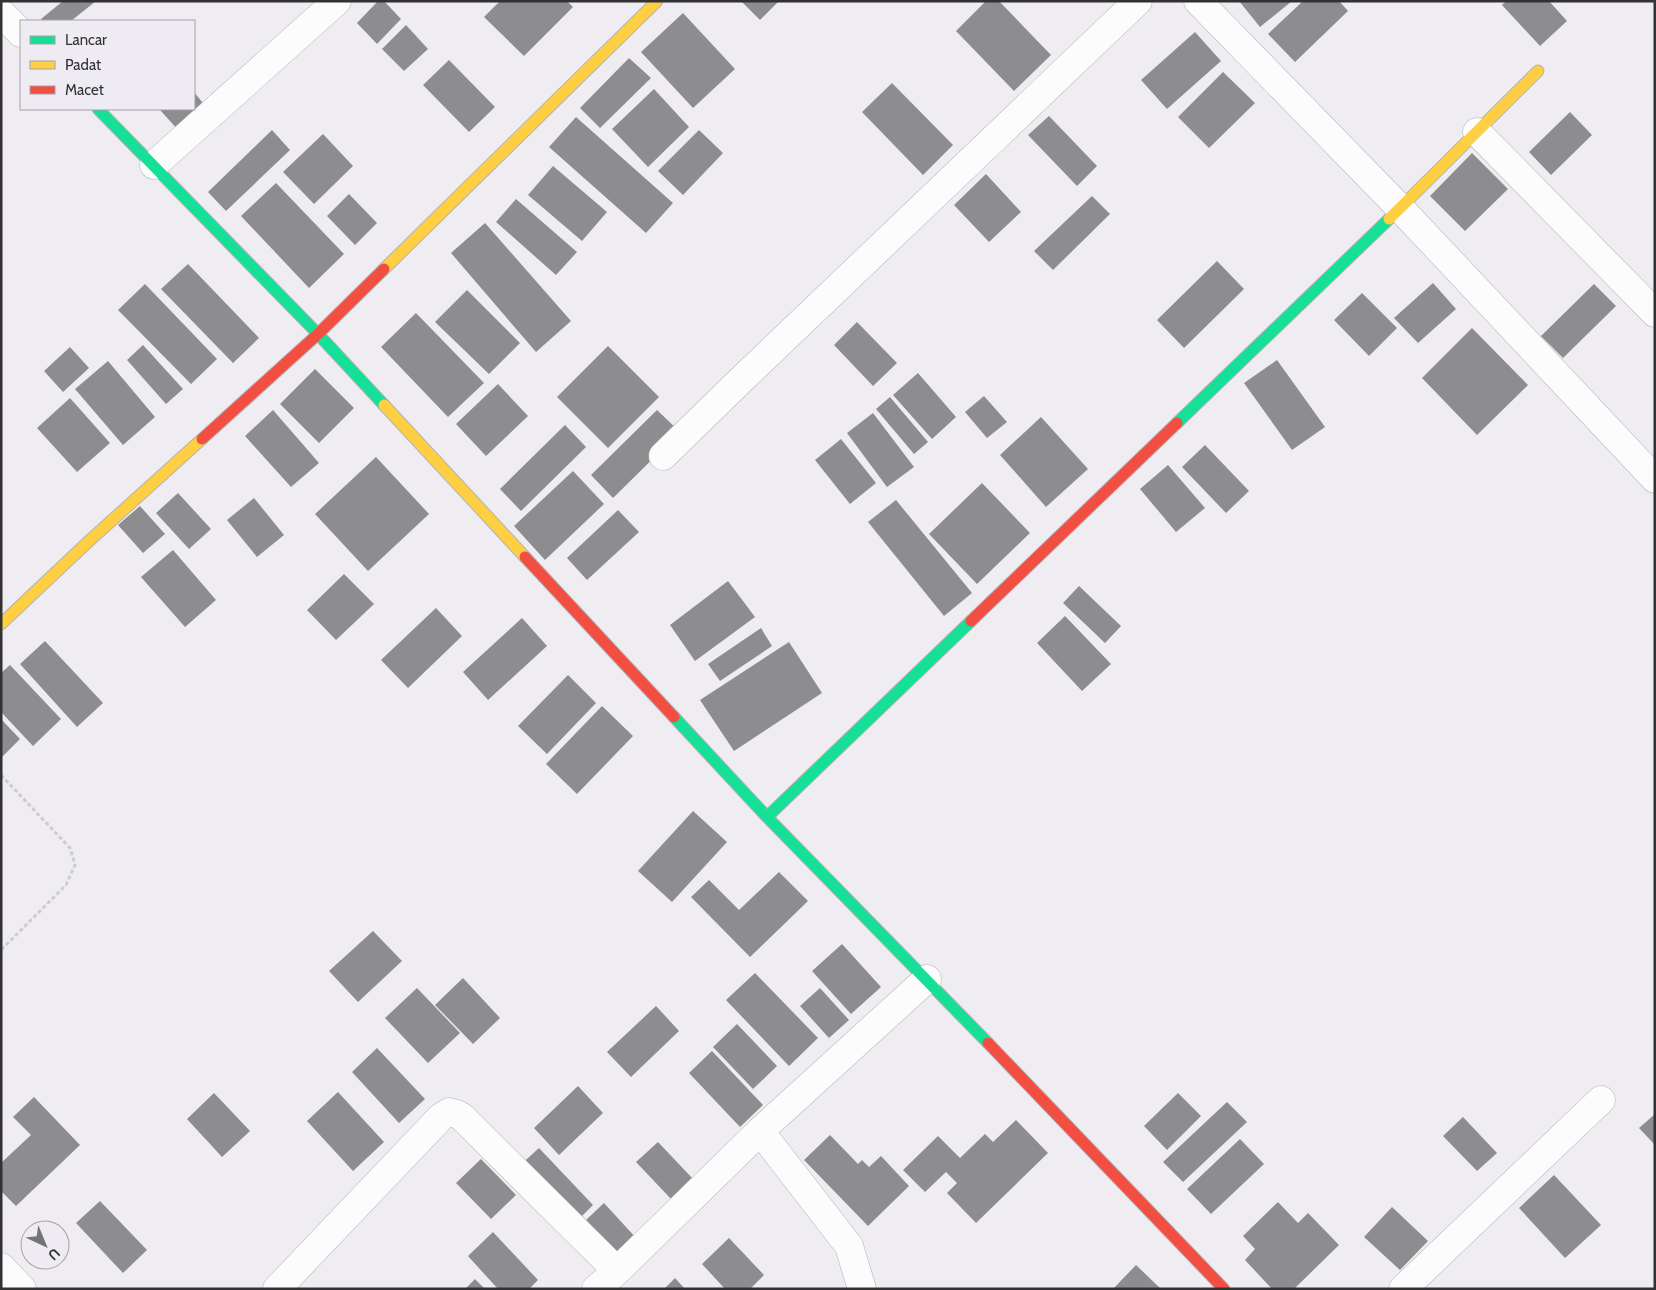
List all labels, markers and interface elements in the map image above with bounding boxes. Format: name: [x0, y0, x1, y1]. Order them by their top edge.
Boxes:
legend: [20, 20, 195, 110]
text: Lancar: [65, 31, 107, 49]
text: Padat: [65, 56, 101, 74]
text: Macet: [65, 81, 104, 99]
north arrow: [20, 1220, 70, 1270]
text: U: [44, 1244, 64, 1264]

